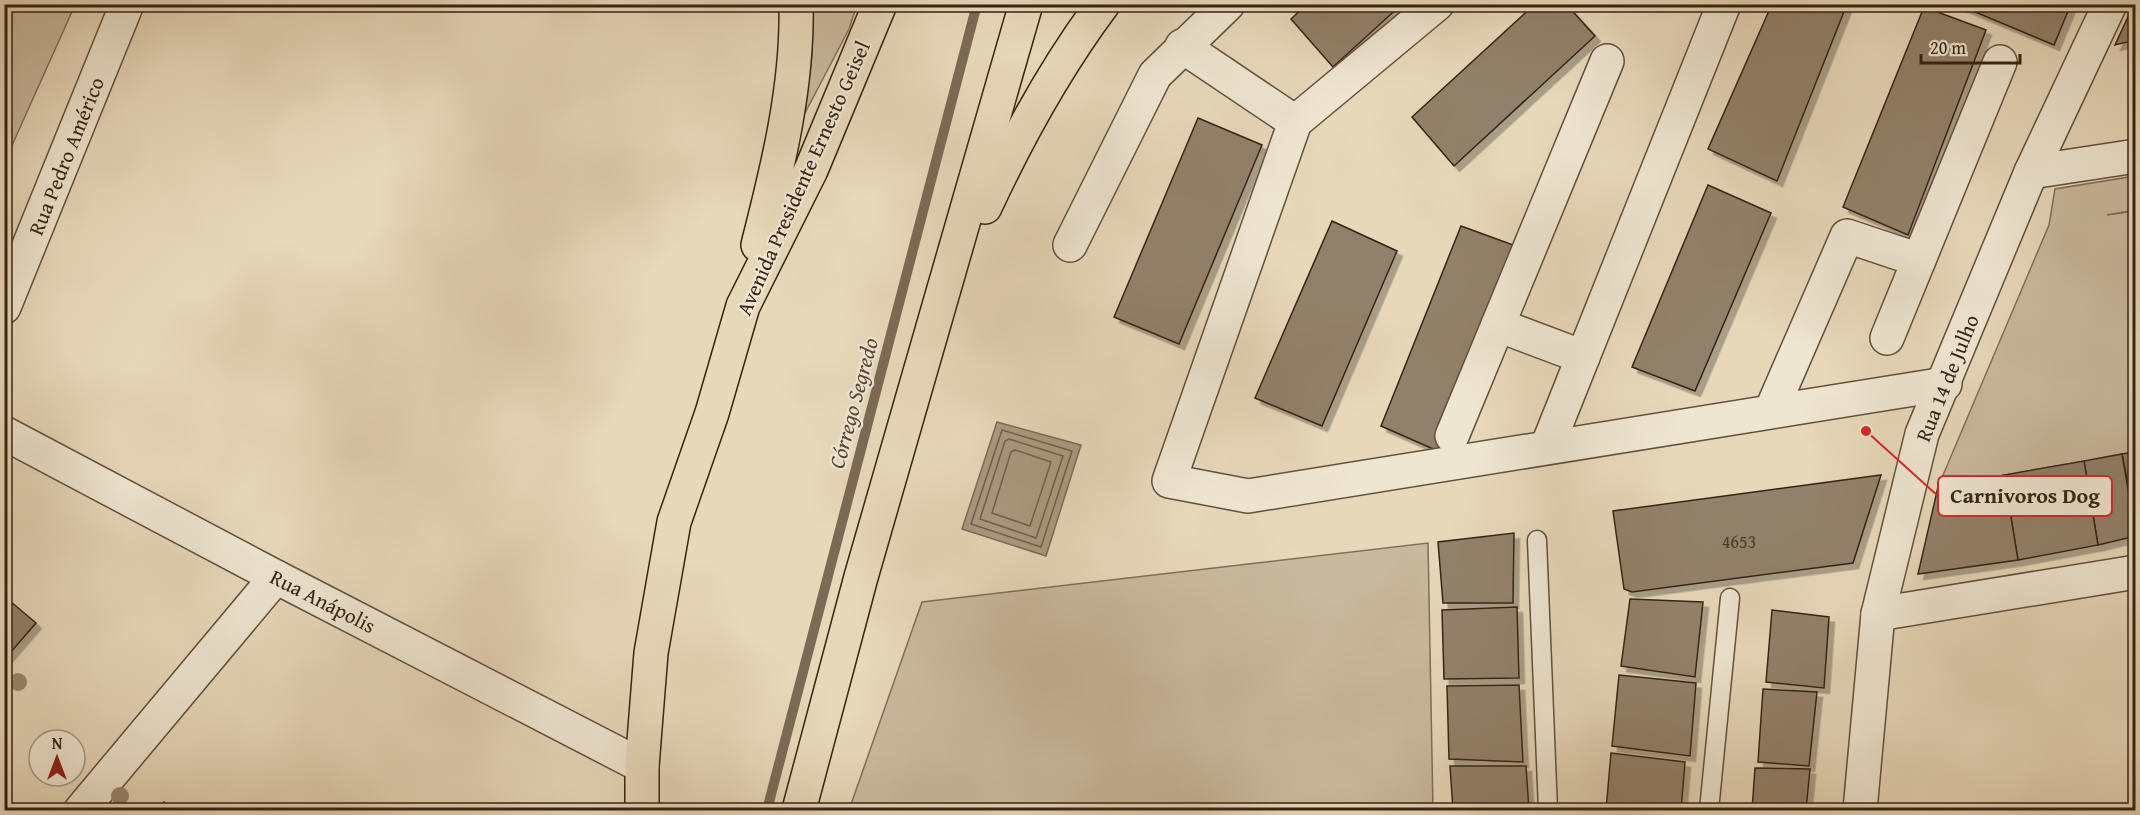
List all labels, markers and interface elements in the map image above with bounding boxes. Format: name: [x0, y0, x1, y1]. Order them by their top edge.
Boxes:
scale bar: [1921, 27, 2020, 65]
text: 20 m: [1930, 34, 1966, 61]
street label: Avenida Presidente Ernesto Geisel: [728, 36, 878, 320]
street label: Rua Pedro Américo: [20, 72, 112, 240]
street label: Rua 14 de Julho: [1907, 310, 1987, 446]
water label: Córrego Segredo: [820, 334, 886, 472]
callout: Carnivoros Dog: [1938, 476, 2112, 516]
text: Carnivoros Dog: [1950, 479, 2100, 511]
house number: 4653: [1722, 528, 1756, 555]
street label: Rua Anápolis: [265, 561, 381, 641]
north arrow: [27, 728, 87, 788]
text: N: [52, 731, 63, 755]

